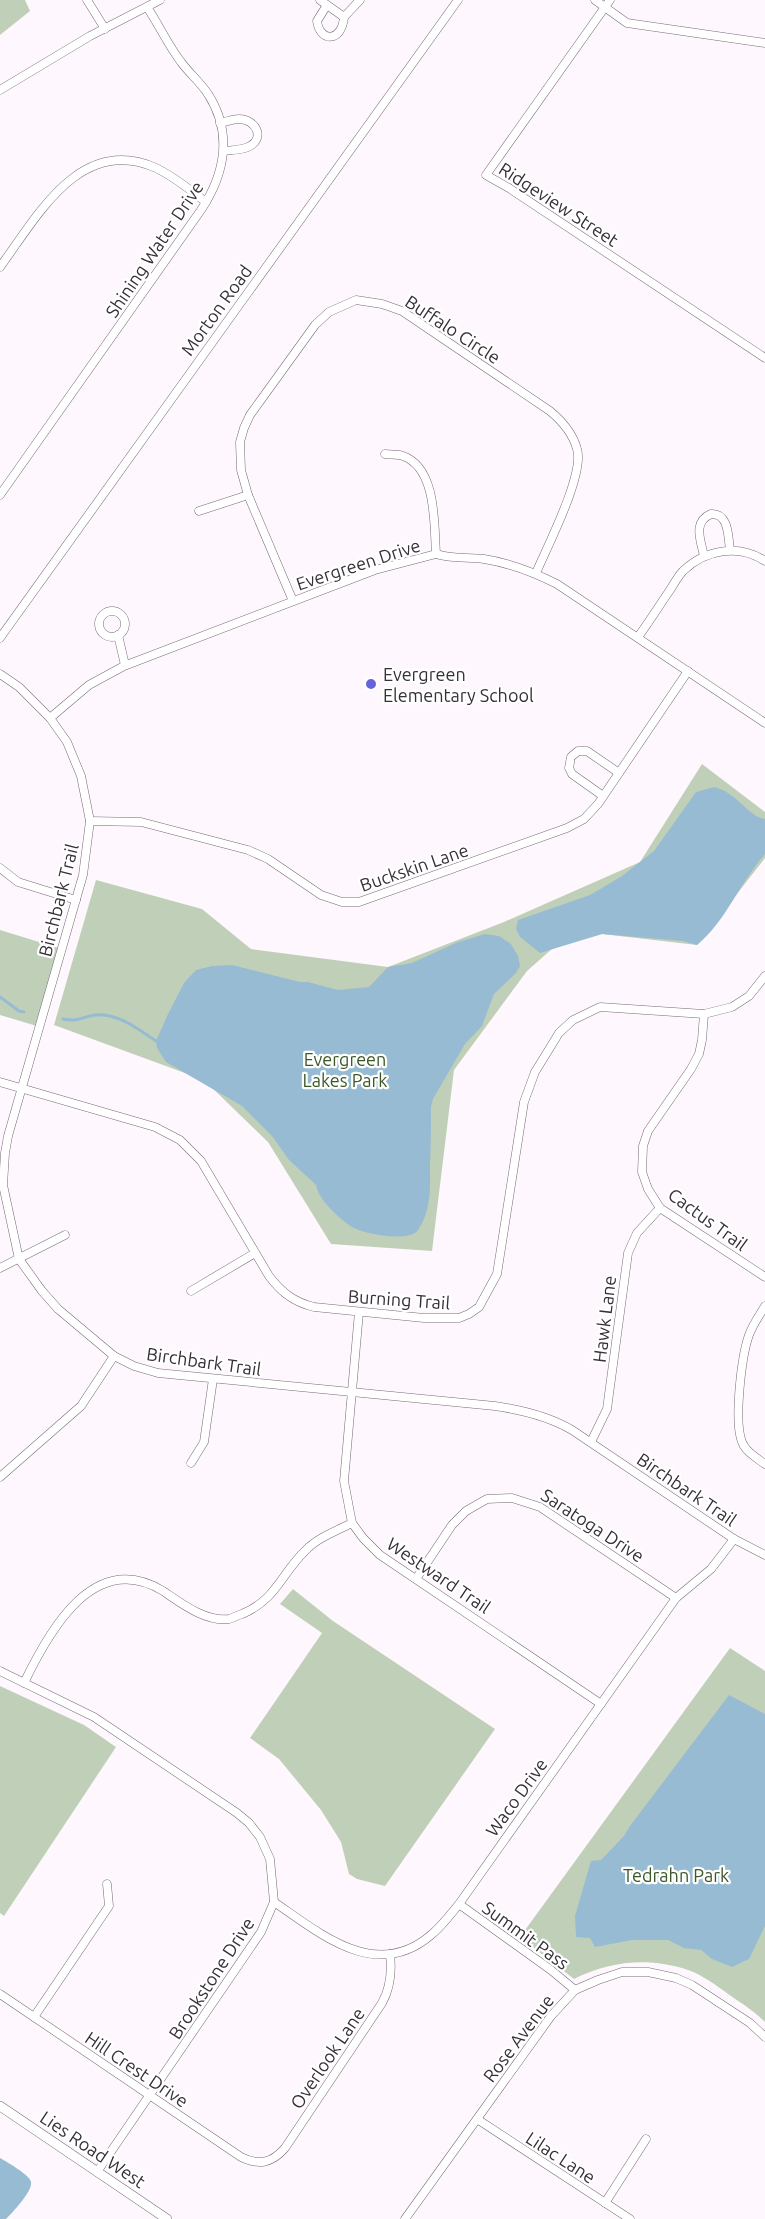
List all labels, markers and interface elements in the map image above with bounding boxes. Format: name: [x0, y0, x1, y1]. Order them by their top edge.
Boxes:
street label: Ridgeview Street: [496, 158, 622, 250]
street label: Shining Water Drive: [101, 177, 207, 321]
street label: Morton Road: [177, 261, 255, 359]
street label: Buffalo Circle: [402, 291, 504, 367]
street label: Evergreen Drive: [293, 535, 423, 593]
place label: Evergreen Elementary School: [383, 664, 534, 705]
marker: Evergreen Elementary School: [364, 677, 378, 691]
street label: Buckskin Lane: [357, 839, 471, 895]
street label: Birchbark Trail: [34, 841, 82, 959]
park label: Evergreen Lakes Park: [303, 1049, 387, 1090]
street label: Cactus Trail: [665, 1184, 752, 1254]
street label: Hawk Lane: [589, 1274, 619, 1364]
street label: Burning Trail: [347, 1285, 451, 1313]
street label: Birchbark Trail: [145, 1343, 263, 1379]
street label: Birchbark Trail: [633, 1448, 741, 1530]
street label: Saratoga Drive: [538, 1484, 648, 1566]
street label: Westward Trail: [383, 1533, 495, 1617]
street label: Waco Drive: [481, 1754, 551, 1840]
park label: Tedrahn Park: [623, 1865, 729, 1885]
street label: Summit Pass: [479, 1897, 573, 1973]
street label: Brookstone Drive: [164, 1914, 258, 2042]
street label: Rose Avenue: [479, 1990, 557, 2086]
street label: Overlook Lane: [286, 2004, 368, 2112]
street label: Hill Crest Drive: [82, 2027, 192, 2111]
street label: Lies Road West: [37, 2107, 149, 2191]
street label: Lilac Lane: [523, 2127, 599, 2187]

